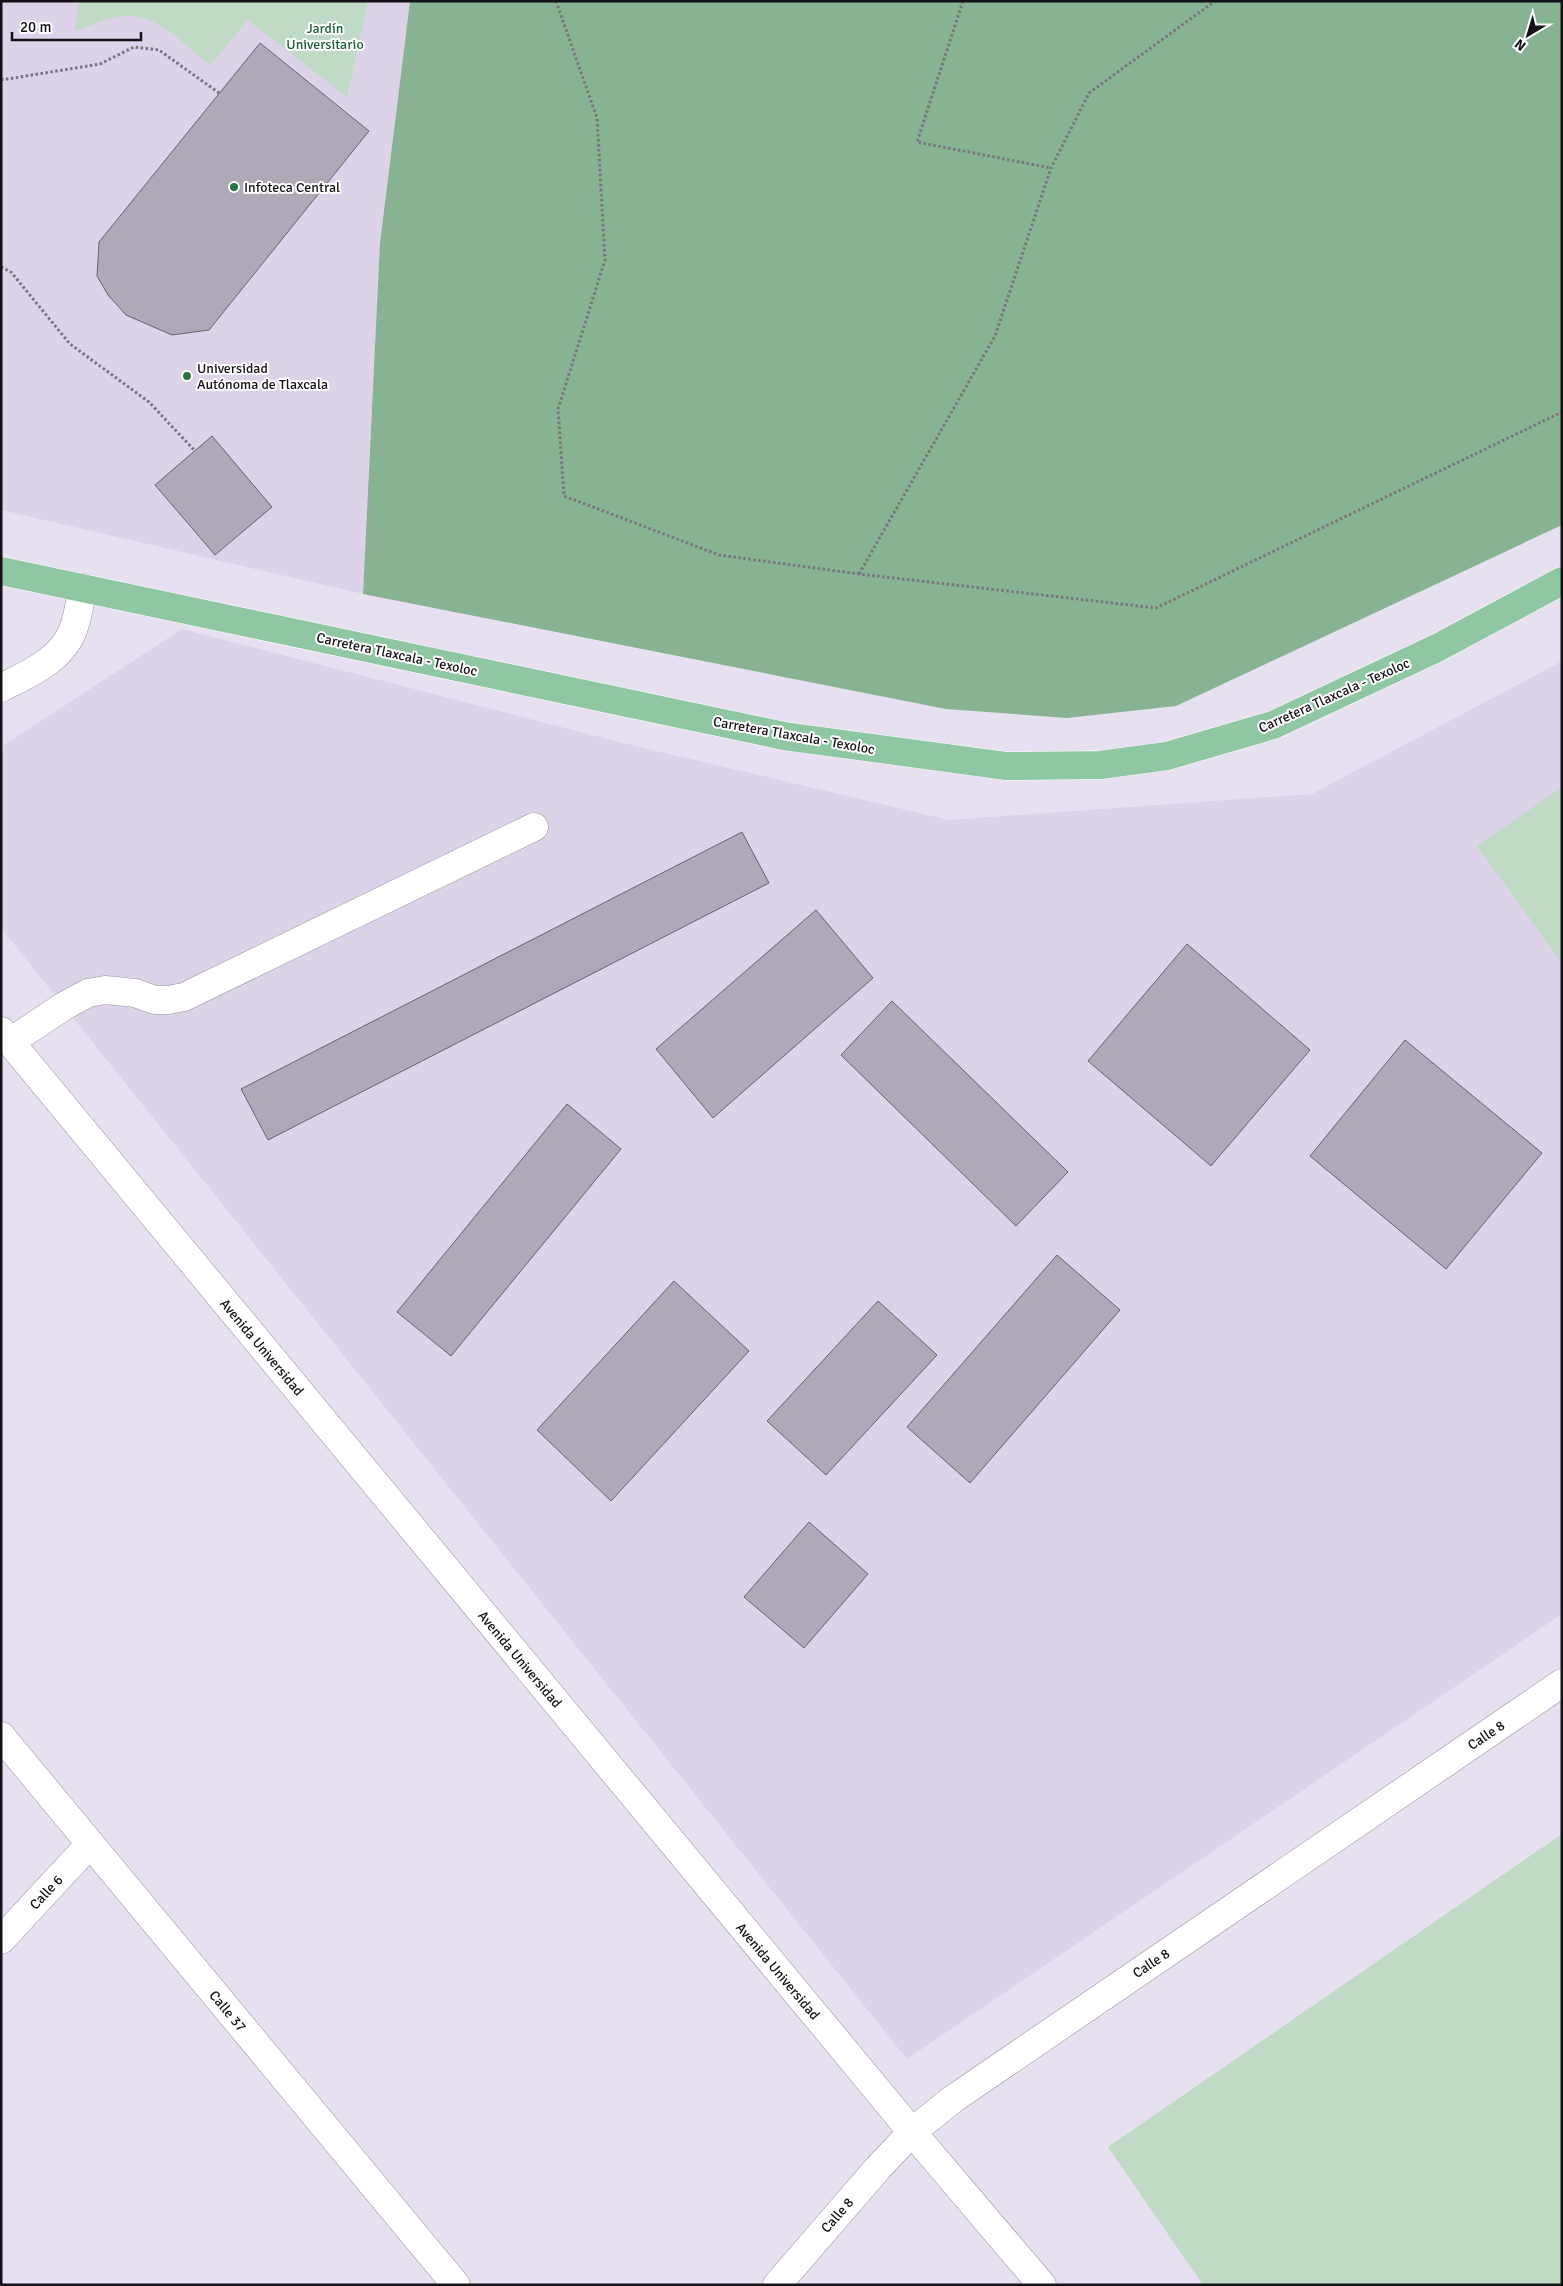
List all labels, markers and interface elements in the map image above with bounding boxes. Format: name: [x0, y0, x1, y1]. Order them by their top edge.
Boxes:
scale bar: [12, 10, 141, 42]
north arrow: [1503, 10, 1553, 60]
text: 20 m: [20, 18, 51, 36]
park label: Jardín Universitario: [286, 20, 364, 53]
text: N: [1511, 35, 1529, 55]
place label: Infoteca Central: [244, 179, 340, 196]
marker: Infoteca Central: [228, 181, 240, 193]
place label: Universidad Autónoma de Tlaxcala: [197, 360, 328, 393]
marker: Universidad Autónoma de Tlaxcala: [181, 370, 193, 382]
street label: Carretera Tlaxcala - Texoloc: [315, 629, 479, 680]
street label: Carretera Tlaxcala - Texoloc: [1256, 654, 1413, 737]
street label: Carretera Tlaxcala - Texoloc: [712, 713, 876, 758]
street label: Avenida Universidad: [216, 1295, 307, 1399]
street label: Avenida Universidad: [474, 1607, 565, 1711]
street label: Calle 8: [1465, 1717, 1508, 1754]
street label: Calle 6: [26, 1872, 67, 1913]
street label: Avenida Universidad: [732, 1919, 823, 2023]
street label: Calle 8: [1130, 1945, 1173, 1982]
street label: Calle 37: [205, 1987, 250, 2035]
street label: Calle 8: [817, 2194, 857, 2236]

